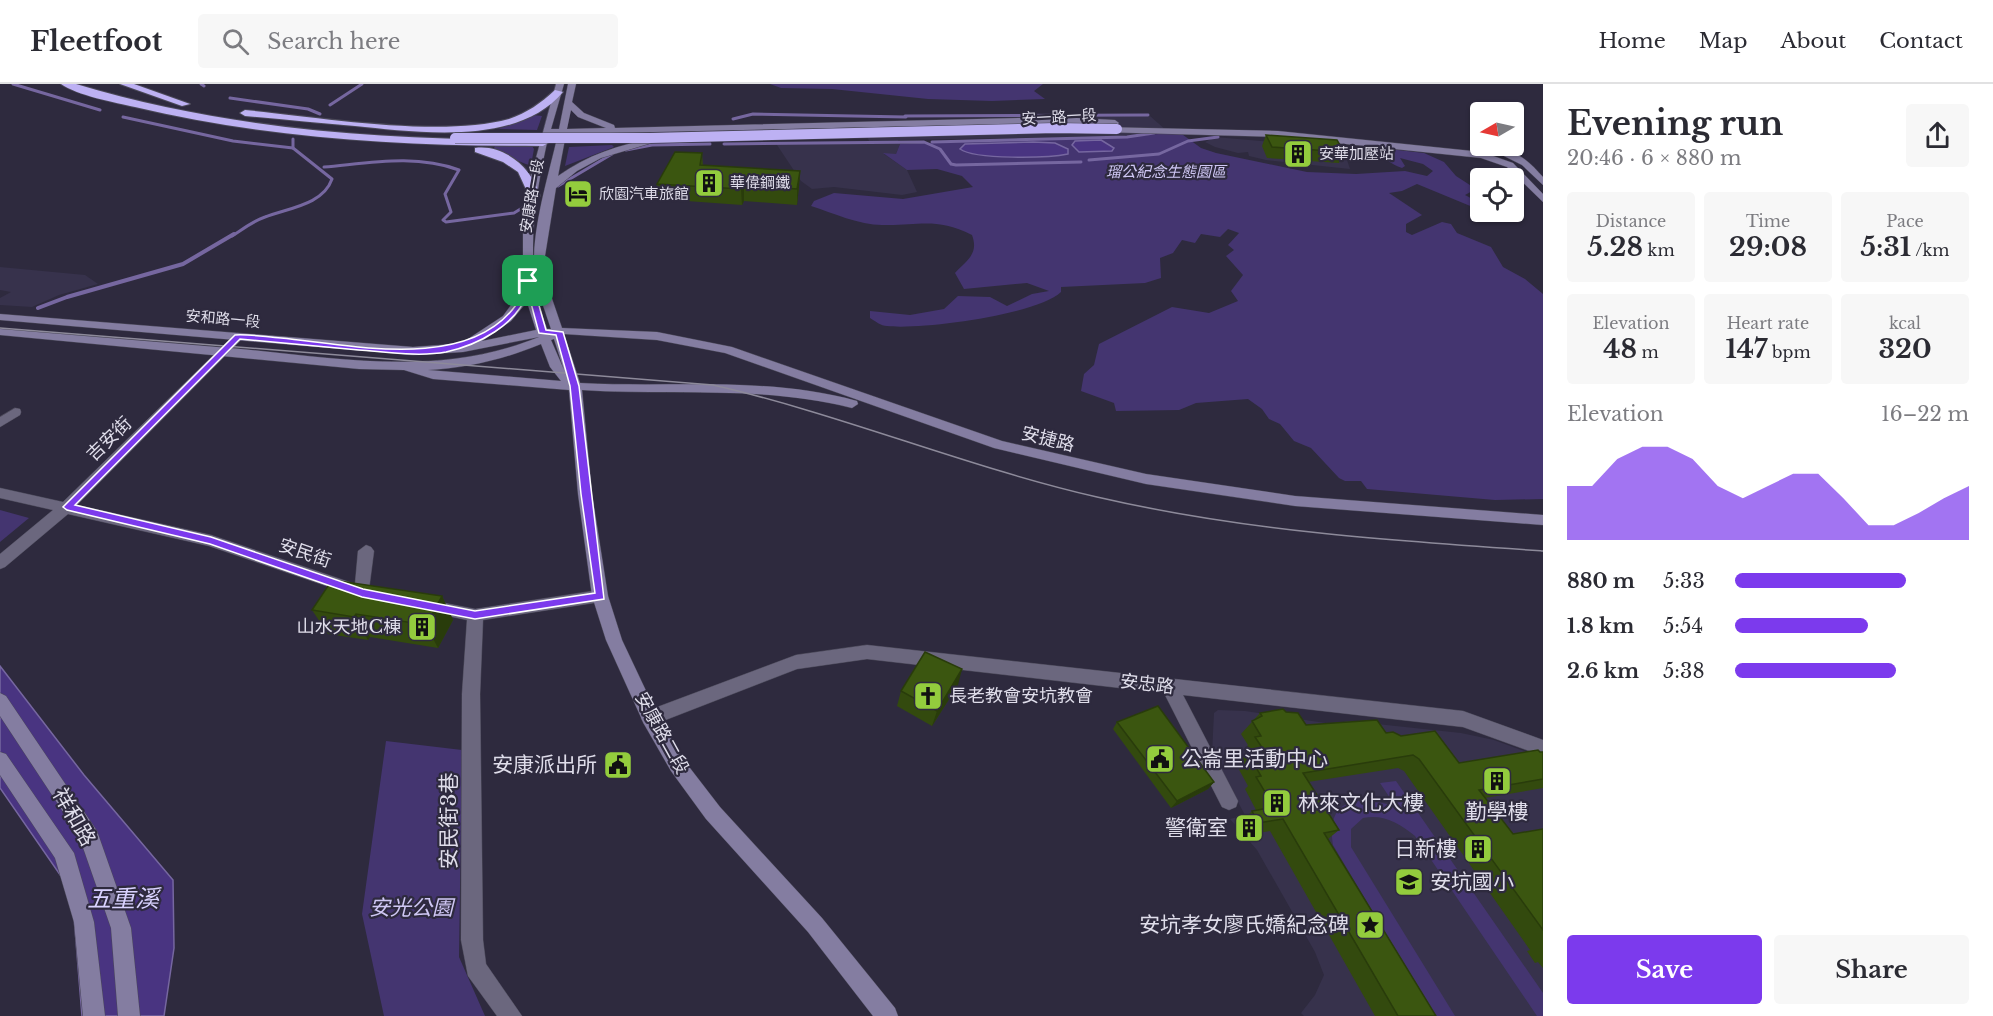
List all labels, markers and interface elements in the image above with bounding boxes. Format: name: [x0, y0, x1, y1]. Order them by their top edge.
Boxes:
search box: [198, 14, 618, 68]
text: Fleetfoot: [30, 24, 162, 59]
icon: search: [219, 25, 252, 58]
text: Search here: [267, 28, 400, 55]
text: Home: [1599, 28, 1666, 54]
text: Map: [1699, 28, 1747, 54]
text: About: [1780, 28, 1846, 54]
text: Contact: [1879, 28, 1963, 54]
north arrow: [1470, 102, 1524, 156]
map controls: [1470, 102, 1524, 222]
text: Evening run: [1567, 103, 1783, 144]
button: share: [1906, 104, 1969, 167]
street label: 安一路一段: [1021, 105, 1097, 128]
building icon: 安華加壓站: [1282, 138, 1314, 170]
place label: 安華加壓站: [1319, 144, 1394, 163]
text: 20:46 · 6 × 880 m: [1567, 146, 1741, 170]
street label: 安康路一段: [516, 157, 547, 235]
park label: 瑠公紀念生態園區: [1106, 162, 1228, 181]
building icon: 華偉鋼鐵: [693, 167, 725, 199]
button: locate: [1470, 168, 1524, 222]
place label: 華偉鋼鐵: [730, 173, 790, 192]
hotel icon: 欣園汽車旅館: [562, 178, 594, 210]
place label: 欣園汽車旅館: [599, 184, 689, 203]
text: Distance: [1596, 211, 1666, 231]
text: Time: [1746, 211, 1790, 231]
text: Pace: [1886, 211, 1924, 231]
text: 5.28: [1587, 231, 1643, 263]
text: 29:08: [1729, 231, 1807, 263]
text: 5:31: [1860, 231, 1911, 263]
text: km: [1643, 240, 1675, 260]
text: /km: [1911, 240, 1950, 260]
pin: [502, 255, 553, 306]
icon: arrive: [511, 264, 544, 297]
street label: 安和路一段: [185, 306, 261, 331]
text: Elevation: [1592, 313, 1670, 333]
text: Heart rate: [1727, 313, 1809, 333]
text: kcal: [1889, 313, 1921, 333]
text: 48: [1603, 333, 1637, 365]
text: 147: [1725, 333, 1767, 365]
text: 320: [1878, 333, 1932, 365]
text: m: [1637, 342, 1659, 362]
text: bpm: [1767, 342, 1811, 362]
text: Elevation: [1567, 402, 1664, 426]
text: 16–22 m: [1881, 402, 1969, 426]
street label: 吉安街: [82, 412, 136, 466]
street label: 安捷路: [1019, 422, 1077, 456]
street label: 安民街: [276, 534, 334, 572]
text: 880 m: [1567, 569, 1635, 593]
text: 5:33: [1663, 569, 1705, 593]
building icon: 山水天地C棟: [406, 611, 438, 643]
text: 1.8 km: [1567, 614, 1634, 638]
text: 5:54: [1663, 614, 1703, 638]
place label: 山水天地C棟: [297, 616, 401, 638]
text: 2.6 km: [1567, 659, 1639, 683]
text: 5:38: [1663, 659, 1705, 683]
street label: 安忠路: [1119, 670, 1175, 698]
church icon: 長老教會安坑教會: [912, 680, 944, 712]
place label: 長老教會安坑教會: [949, 685, 1093, 707]
street label: 安康路二段: [631, 688, 693, 778]
public building icon: 公崙里活動中心: [1144, 743, 1176, 775]
place label: 公崙里活動中心: [1181, 746, 1328, 772]
public building icon: 安康派出所: [602, 749, 634, 781]
place label: 安康派出所: [492, 752, 597, 778]
building icon: 勤學樓: [1481, 765, 1513, 797]
street label: 安民街3巷: [436, 773, 462, 869]
street label: 祥和路: [47, 783, 101, 851]
building icon: 林來文化大樓: [1261, 787, 1293, 819]
place label: 林來文化大樓: [1298, 790, 1424, 816]
place label: 勤學樓: [1466, 799, 1529, 825]
building icon: 警衛室: [1233, 812, 1265, 844]
place label: 警衛室: [1165, 815, 1228, 841]
building icon: 日新樓: [1462, 833, 1494, 865]
place label: 日新樓: [1394, 836, 1457, 862]
school or university icon: 安坑國小: [1393, 866, 1425, 898]
place label: 安坑國小: [1430, 869, 1514, 895]
water label: 五重溪: [87, 884, 162, 913]
park label: 安光公園: [369, 895, 456, 921]
place icon: 安坑孝女廖氏嬌紀念碑: [1354, 909, 1386, 941]
place label: 安坑孝女廖氏嬌紀念碑: [1139, 912, 1349, 938]
button: Save: [1567, 935, 1762, 1004]
button: Share: [1774, 935, 1969, 1004]

